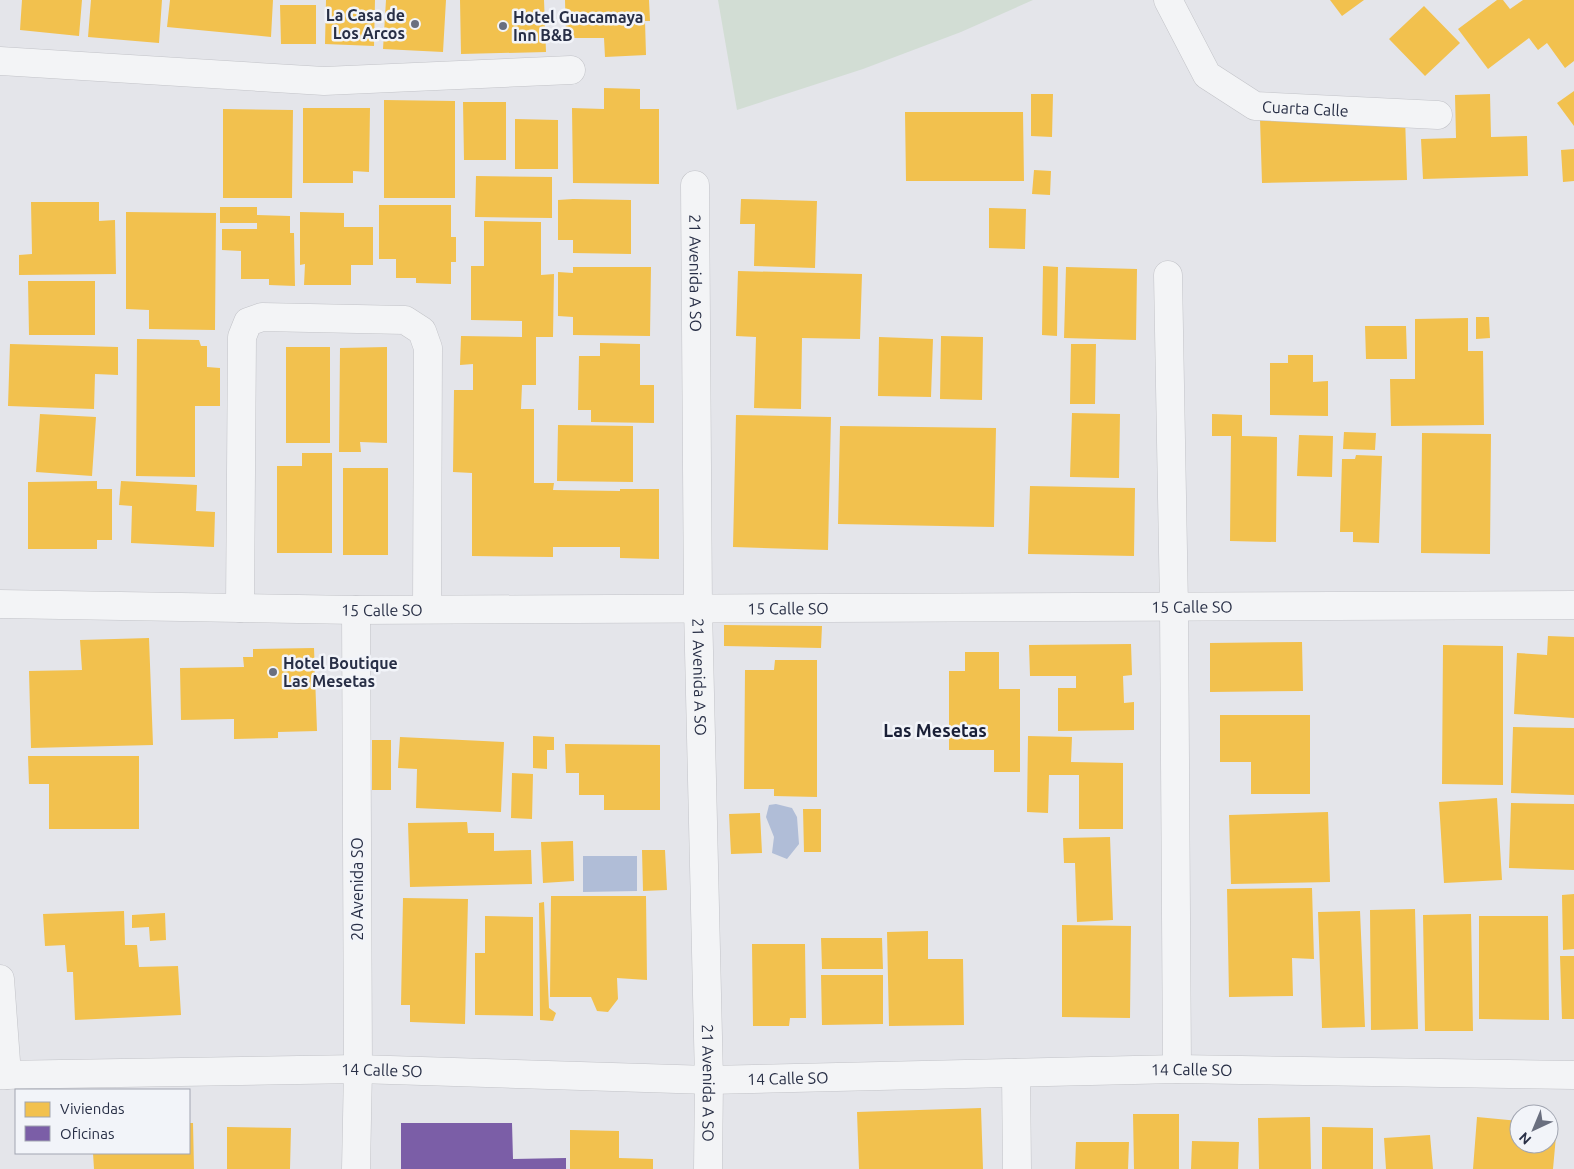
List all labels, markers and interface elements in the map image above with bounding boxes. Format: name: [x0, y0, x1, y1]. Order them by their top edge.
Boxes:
place label: La Casa de Los Arcos: [326, 6, 405, 42]
place label: Hotel Guacamaya Inn B&B: [513, 8, 643, 44]
marker: La Casa de Los Arcos: [409, 18, 421, 30]
marker: Hotel Guacamaya Inn B&B: [497, 20, 509, 32]
street label: Cuarta Calle: [1262, 97, 1349, 120]
street label: 21 Avenida A SO: [686, 214, 705, 332]
street label: 15 Calle SO: [1151, 597, 1233, 616]
street label: 15 Calle SO: [747, 599, 829, 617]
street label: 15 Calle SO: [341, 601, 423, 619]
street label: 21 Avenida A SO: [689, 618, 710, 736]
place label: Hotel Boutique Las Mesetas: [283, 654, 398, 690]
marker: Hotel Boutique Las Mesetas: [267, 666, 279, 678]
district label: Las Mesetas: [883, 720, 987, 740]
street label: 20 Avenida SO: [348, 837, 366, 941]
street label: 21 Avenida A SO: [699, 1024, 718, 1142]
street label: 14 Calle SO: [341, 1060, 423, 1080]
street label: 14 Calle SO: [1151, 1060, 1233, 1079]
street label: 14 Calle SO: [747, 1068, 829, 1088]
legend: [15, 1089, 190, 1154]
text: Viviendas: [60, 1100, 124, 1117]
north arrow: [1509, 1104, 1559, 1154]
text: Oficinas: [60, 1125, 114, 1142]
text: N: [1516, 1129, 1534, 1148]

